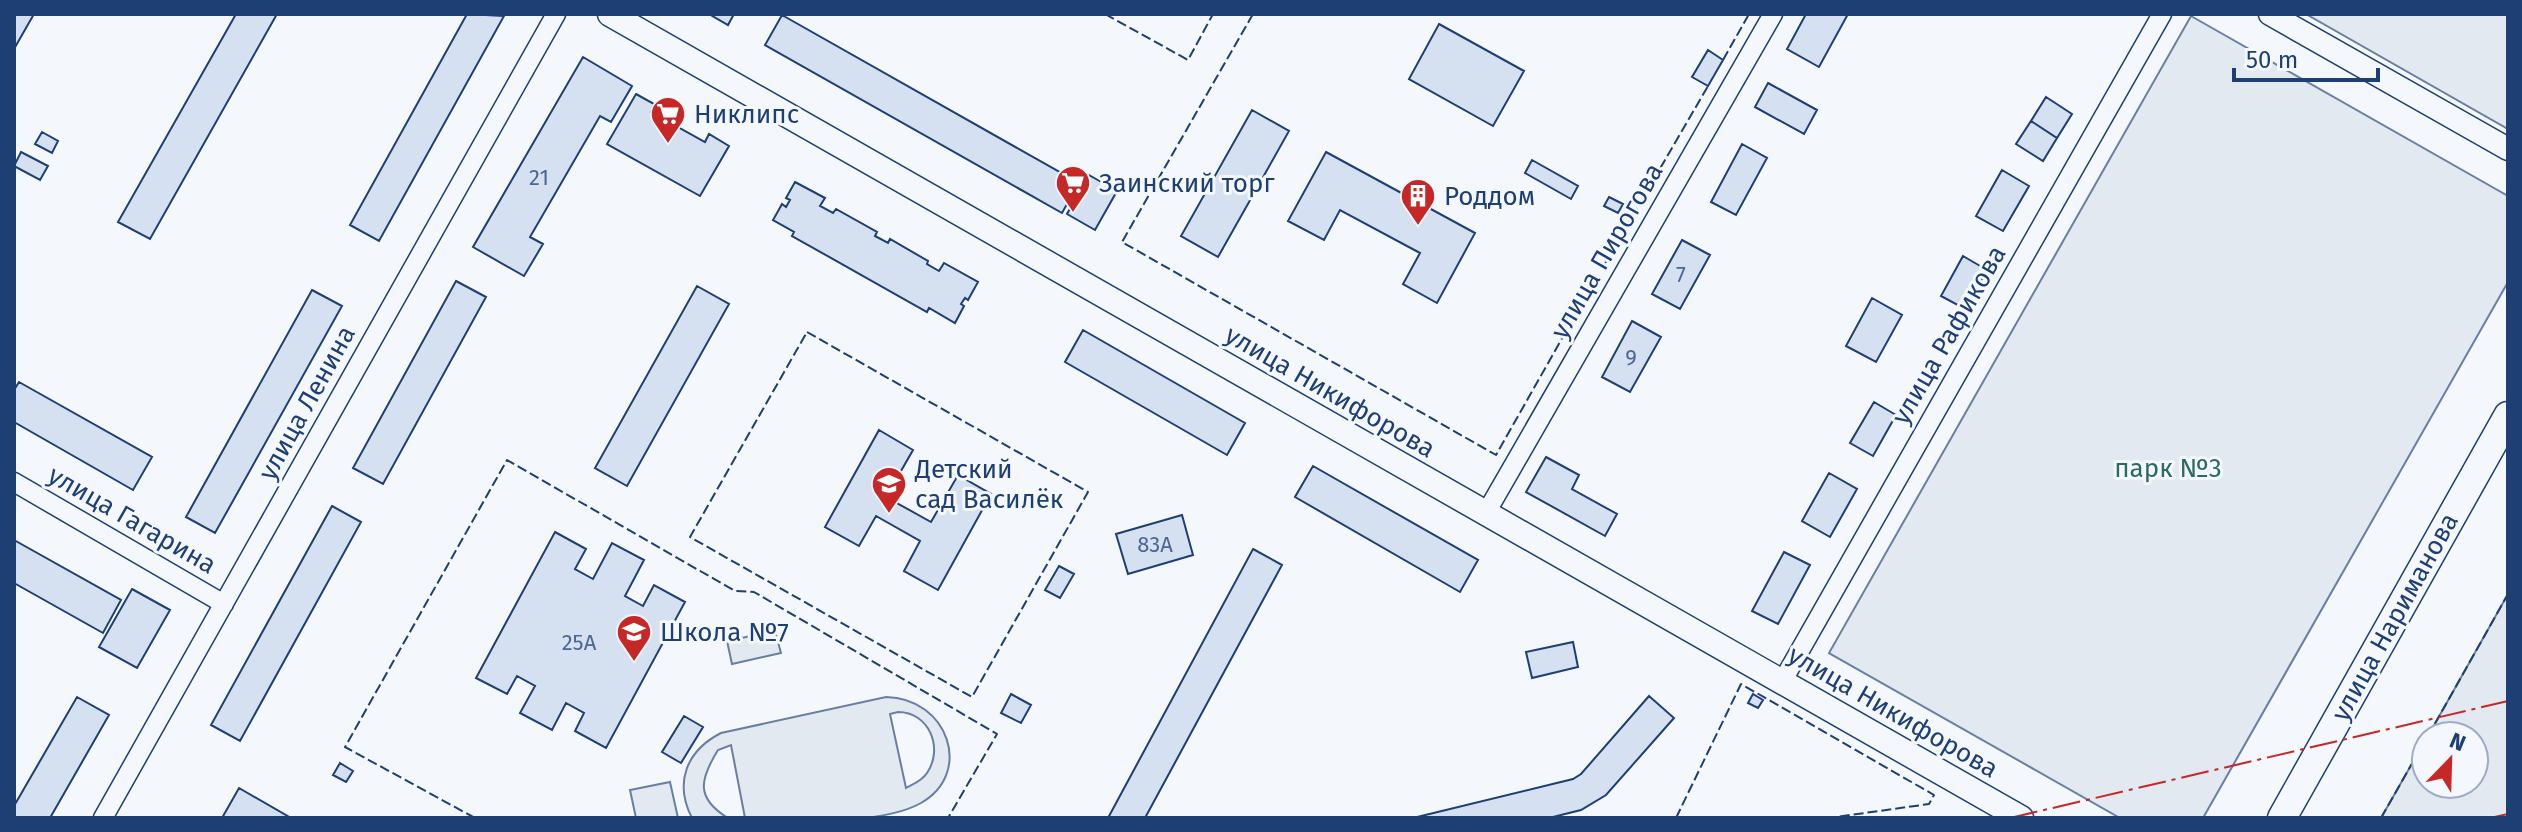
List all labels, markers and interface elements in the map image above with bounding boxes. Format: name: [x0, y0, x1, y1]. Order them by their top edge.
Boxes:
scale bar: [2234, 32, 2378, 82]
text: 50 m: [2246, 46, 2298, 74]
supermarket icon: Никлипс: [649, 95, 687, 145]
place label: Никлипс: [694, 99, 799, 130]
street label: улица Пирогова: [1544, 158, 1670, 344]
house number: 21: [529, 164, 549, 191]
supermarket icon: Заинский торг: [1054, 164, 1092, 214]
place label: Заинский торг: [1099, 168, 1275, 199]
building icon: Роддом: [1399, 177, 1437, 227]
place label: Роддом: [1444, 181, 1535, 212]
street label: улица Рафикова: [1885, 240, 2013, 430]
house number: 7: [1676, 261, 1686, 288]
street label: улица Никифорова: [1220, 319, 1440, 465]
street label: улица Ленина: [252, 321, 362, 485]
house number: 9: [1625, 344, 1637, 371]
park label: парк №3: [2114, 453, 2222, 484]
place label: Детский сад Василёк: [914, 454, 1064, 515]
street label: улица Гагарина: [42, 459, 222, 581]
school or university icon: Детский сад Василёк: [870, 465, 908, 515]
street label: улица Нариманова: [2325, 508, 2465, 726]
house number: 83А: [1137, 531, 1173, 558]
school or university icon: Школа №7: [615, 613, 653, 663]
place label: Школа №7: [660, 617, 789, 648]
house number: 25А: [562, 629, 597, 656]
street label: улица Никифорова: [1783, 639, 2003, 785]
north arrow: [2410, 720, 2490, 800]
text: N: [2446, 727, 2470, 757]

